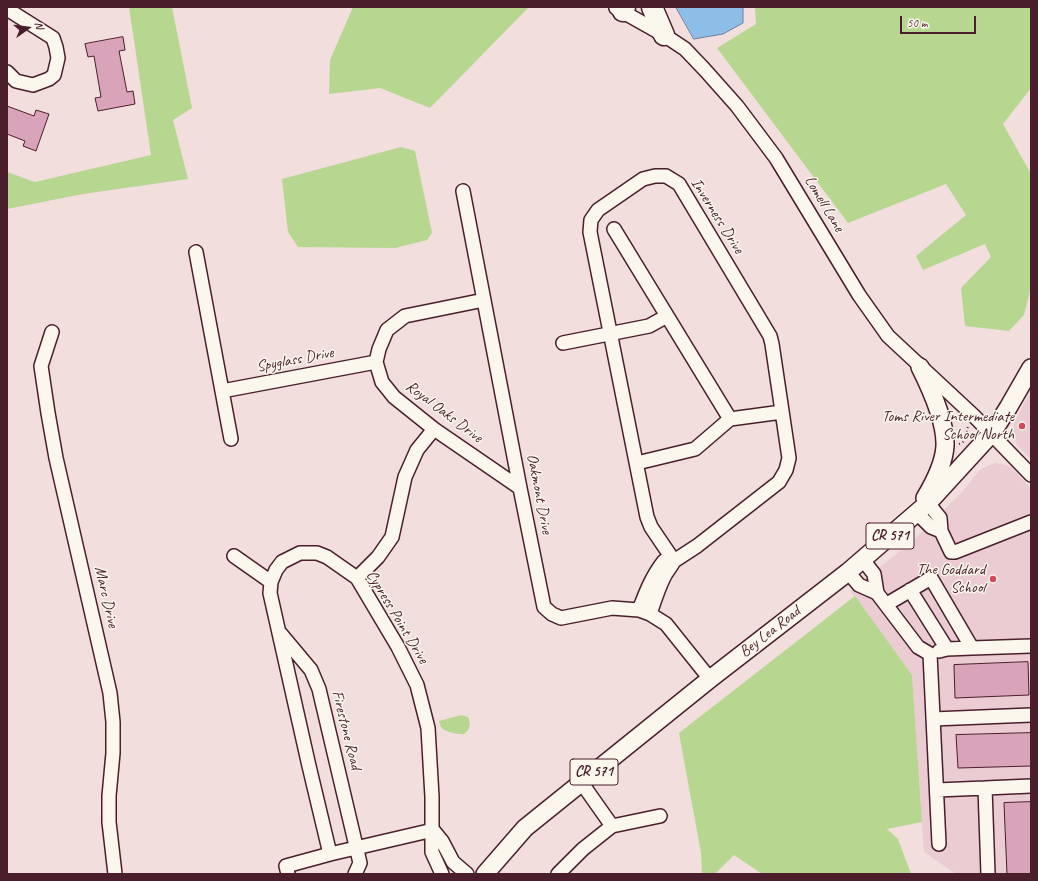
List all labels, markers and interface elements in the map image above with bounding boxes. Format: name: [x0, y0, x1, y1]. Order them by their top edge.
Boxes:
north arrow: [8, 8, 48, 48]
scale bar: [902, 8, 978, 34]
text: 50 m: [907, 15, 927, 31]
text: N: [32, 20, 47, 30]
street label: Lomell Lane: [800, 172, 848, 236]
street label: Inverness Drive: [686, 175, 748, 257]
street label: Spyglass Drive: [255, 343, 335, 377]
street label: Royal Oaks Drive: [402, 377, 486, 447]
place label: Toms River Intermediate School North: [882, 407, 1014, 445]
marker: Toms River Intermediate School North: [1017, 421, 1027, 431]
street label: Oakmont Drive: [522, 452, 556, 536]
road number: CR 571: [866, 523, 914, 549]
place label: The Goddard School: [916, 560, 985, 598]
street label: Marc Drive: [90, 564, 122, 630]
street label: Cypress Point Drive: [362, 567, 432, 667]
marker: The Goddard School: [988, 574, 998, 584]
street label: Bey Lea Road: [736, 602, 804, 662]
street label: Firestone Road: [327, 688, 365, 772]
road number: CR 571: [570, 759, 618, 785]

